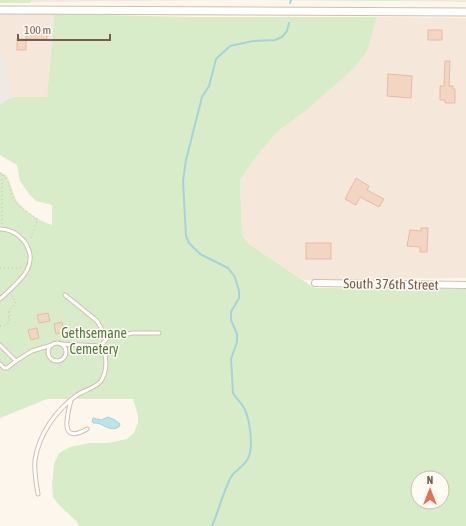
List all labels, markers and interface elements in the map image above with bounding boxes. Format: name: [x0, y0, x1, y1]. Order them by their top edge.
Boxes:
scale bar: [18, 16, 110, 42]
text: 100 m: [24, 23, 51, 37]
street label: South 376th Street: [343, 275, 439, 293]
park label: Gethsemane Cemetery: [61, 325, 127, 357]
north arrow: [410, 470, 450, 510]
text: N: [427, 474, 433, 486]

